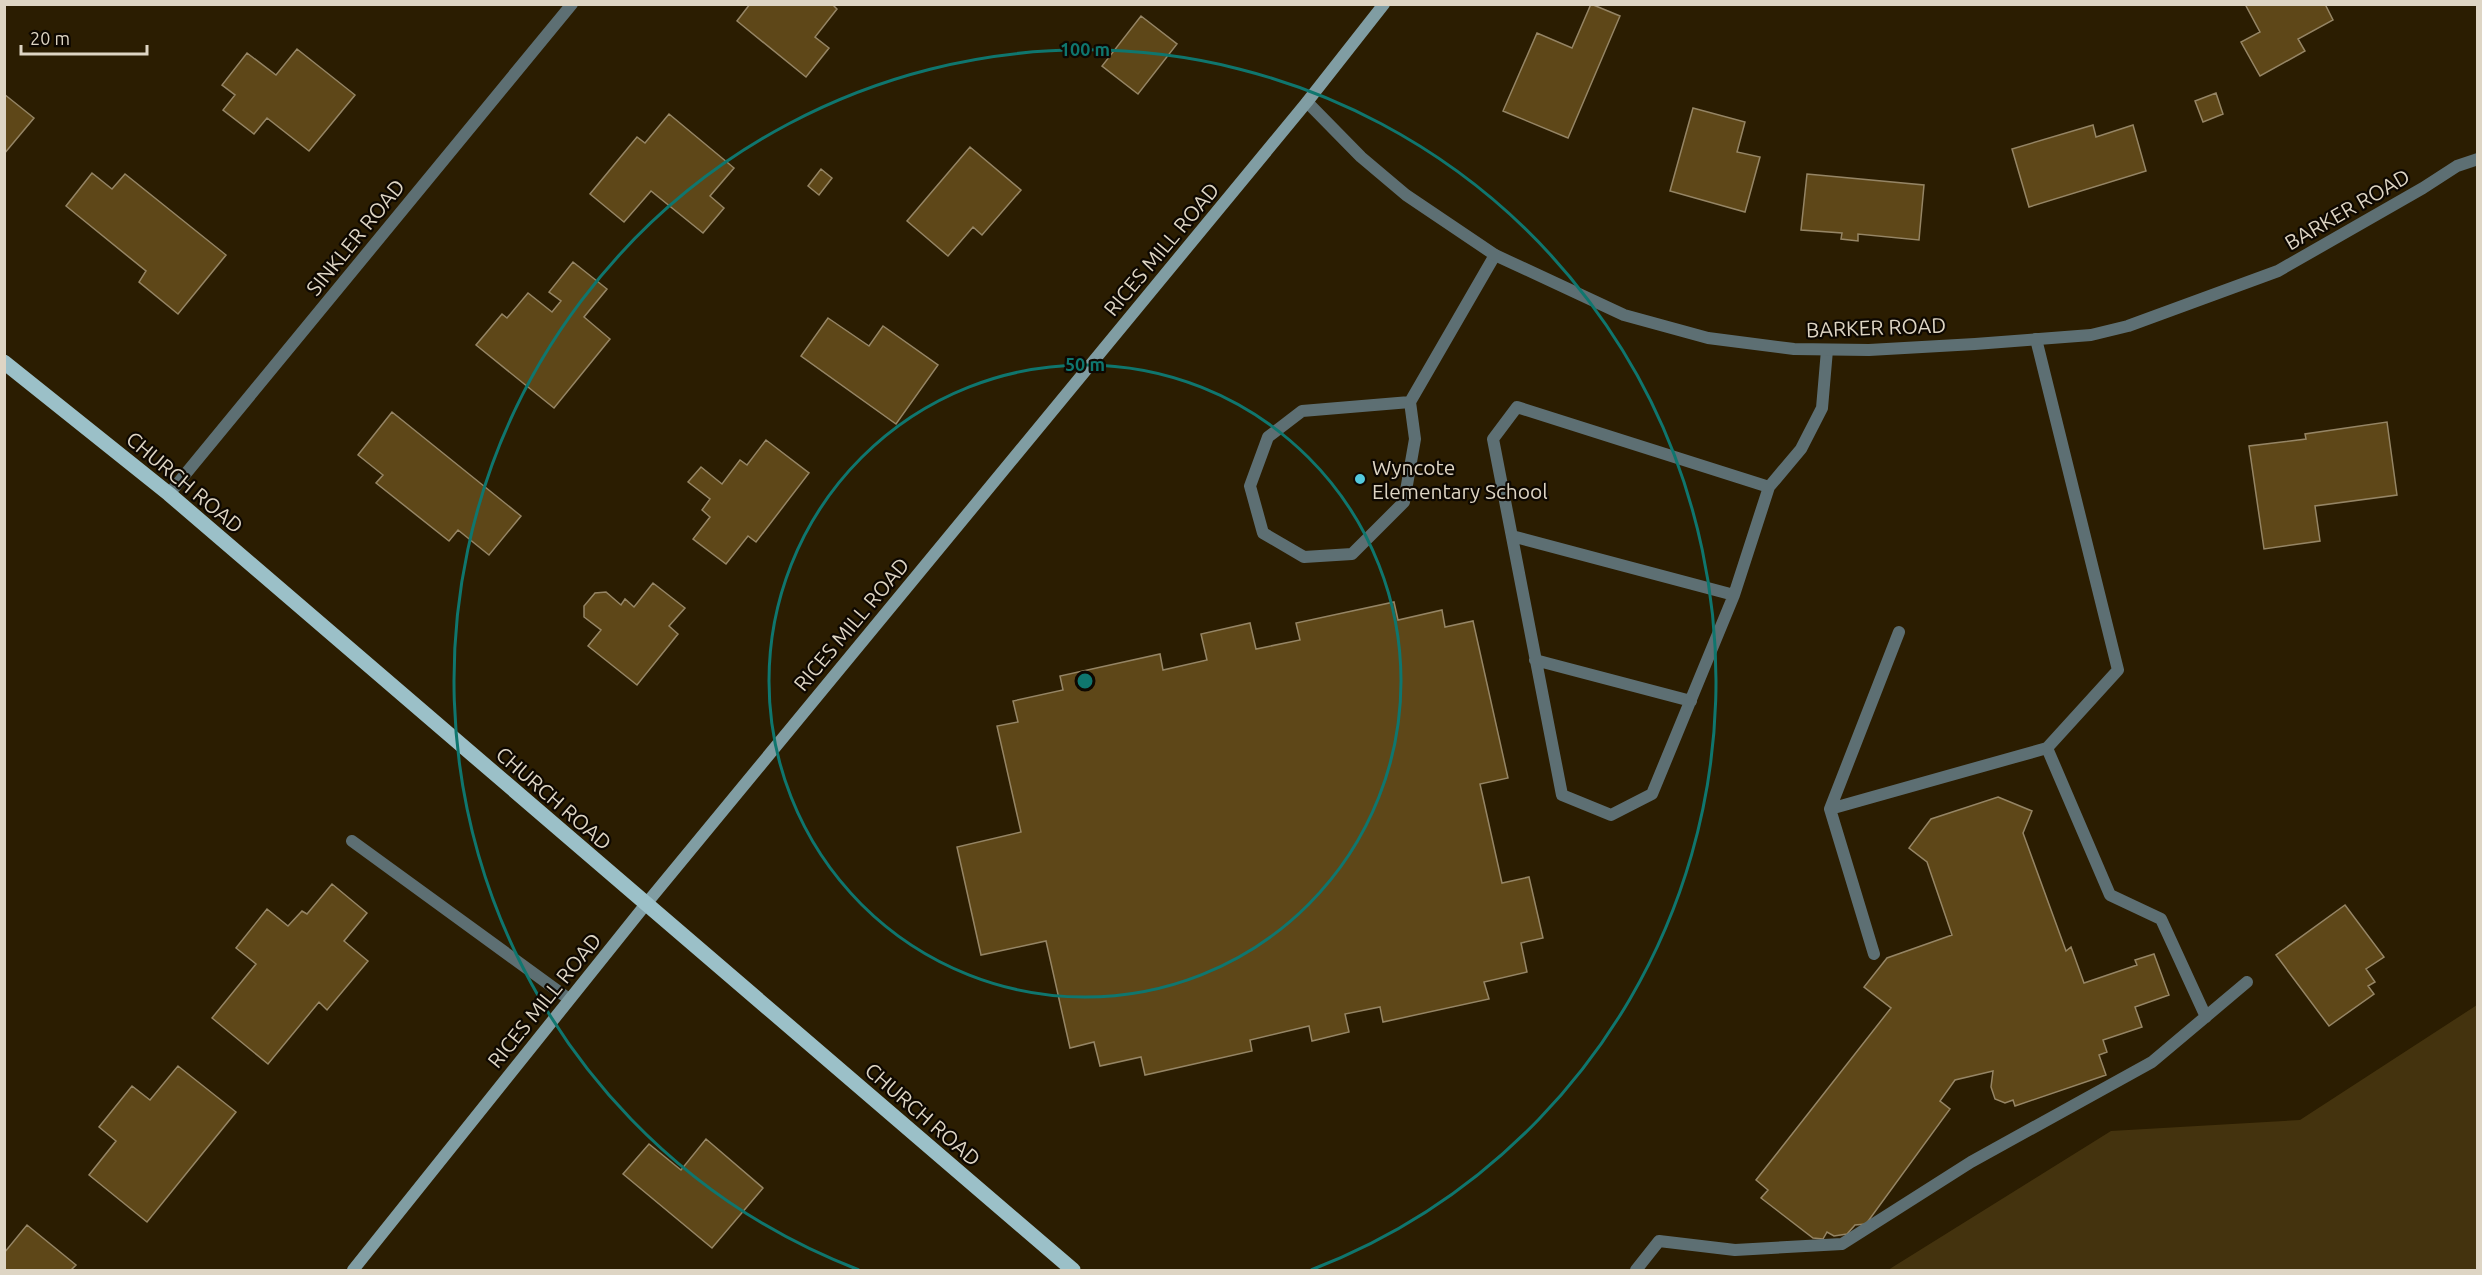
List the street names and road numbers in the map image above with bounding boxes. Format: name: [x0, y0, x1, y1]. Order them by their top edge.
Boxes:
street label: BARKER ROAD: [2280, 164, 2414, 254]
street label: SINKLER ROAD: [301, 174, 409, 300]
street label: RICES MILL ROAD: [1098, 178, 1224, 320]
street label: BARKER ROAD: [1806, 313, 1946, 341]
street label: CHURCH ROAD: [122, 426, 248, 538]
street label: RICES MILL ROAD: [788, 553, 914, 695]
street label: CHURCH ROAD: [492, 741, 616, 855]
street label: RICES MILL ROAD: [482, 928, 606, 1072]
street label: CHURCH ROAD: [861, 1057, 985, 1171]

